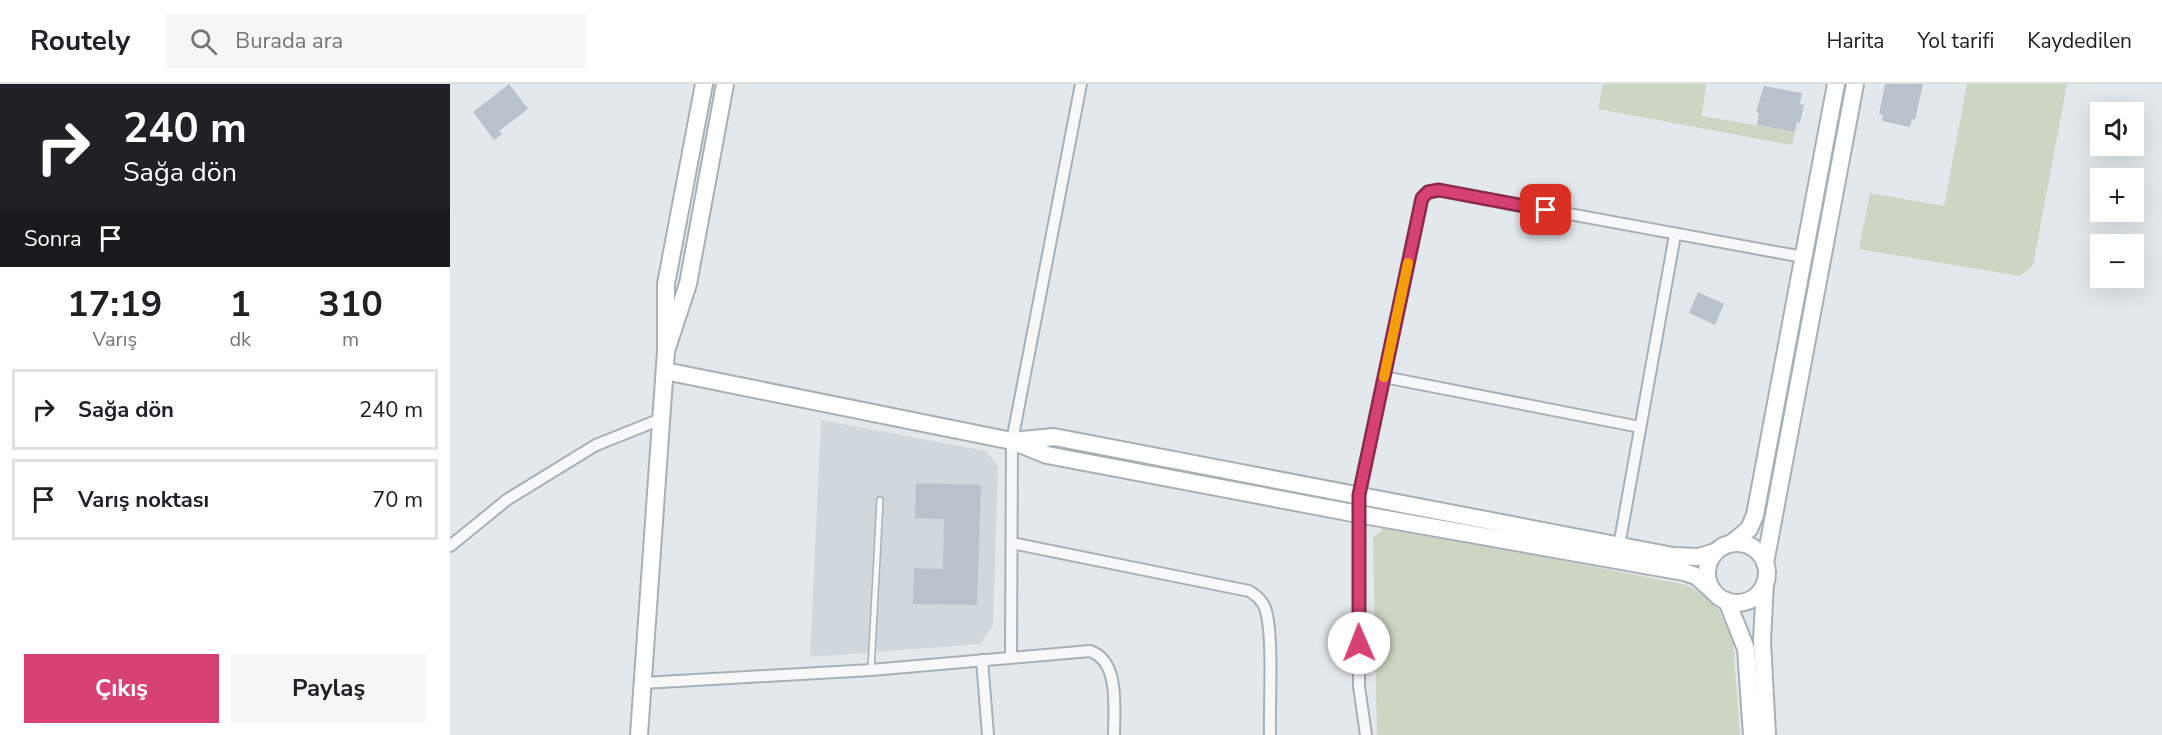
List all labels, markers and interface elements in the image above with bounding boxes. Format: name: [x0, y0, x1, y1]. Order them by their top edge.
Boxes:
search box: [166, 14, 586, 68]
text: Routely: [30, 22, 130, 60]
icon: search: [187, 25, 220, 58]
text: Burada ara: [235, 26, 343, 56]
text: Harita: [1826, 27, 1884, 55]
text: Yol tarifi: [1917, 27, 1994, 55]
text: Kaydedilen: [2027, 27, 2132, 55]
text: 240 m: [123, 100, 247, 157]
map controls: [2090, 102, 2144, 288]
button: sound: [2090, 102, 2144, 156]
icon: right: [24, 108, 102, 186]
text: Sağa dön: [123, 154, 237, 191]
button: +: [2090, 168, 2144, 222]
pin: [1520, 184, 1571, 235]
icon: arrive: [1529, 193, 1562, 226]
icon: arrive: [94, 222, 127, 255]
text: Sonra: [24, 224, 82, 254]
button: −: [2090, 234, 2144, 288]
text: 17:19: [67, 280, 162, 329]
text: 1: [229, 280, 251, 329]
text: 310: [318, 280, 383, 329]
text: Varış: [92, 326, 137, 353]
text: dk: [229, 326, 251, 353]
text: m: [342, 326, 359, 353]
icon: right: [27, 393, 60, 426]
text: Sağa dön: [78, 395, 174, 425]
text: 240 m: [359, 395, 423, 425]
icon: arrive: [27, 483, 60, 516]
text: Varış noktası: [78, 485, 209, 515]
text: 70 m: [372, 485, 423, 515]
position arrow: [1327, 611, 1391, 675]
button: Çıkış: [24, 654, 219, 723]
button: Paylaş: [231, 654, 426, 723]

